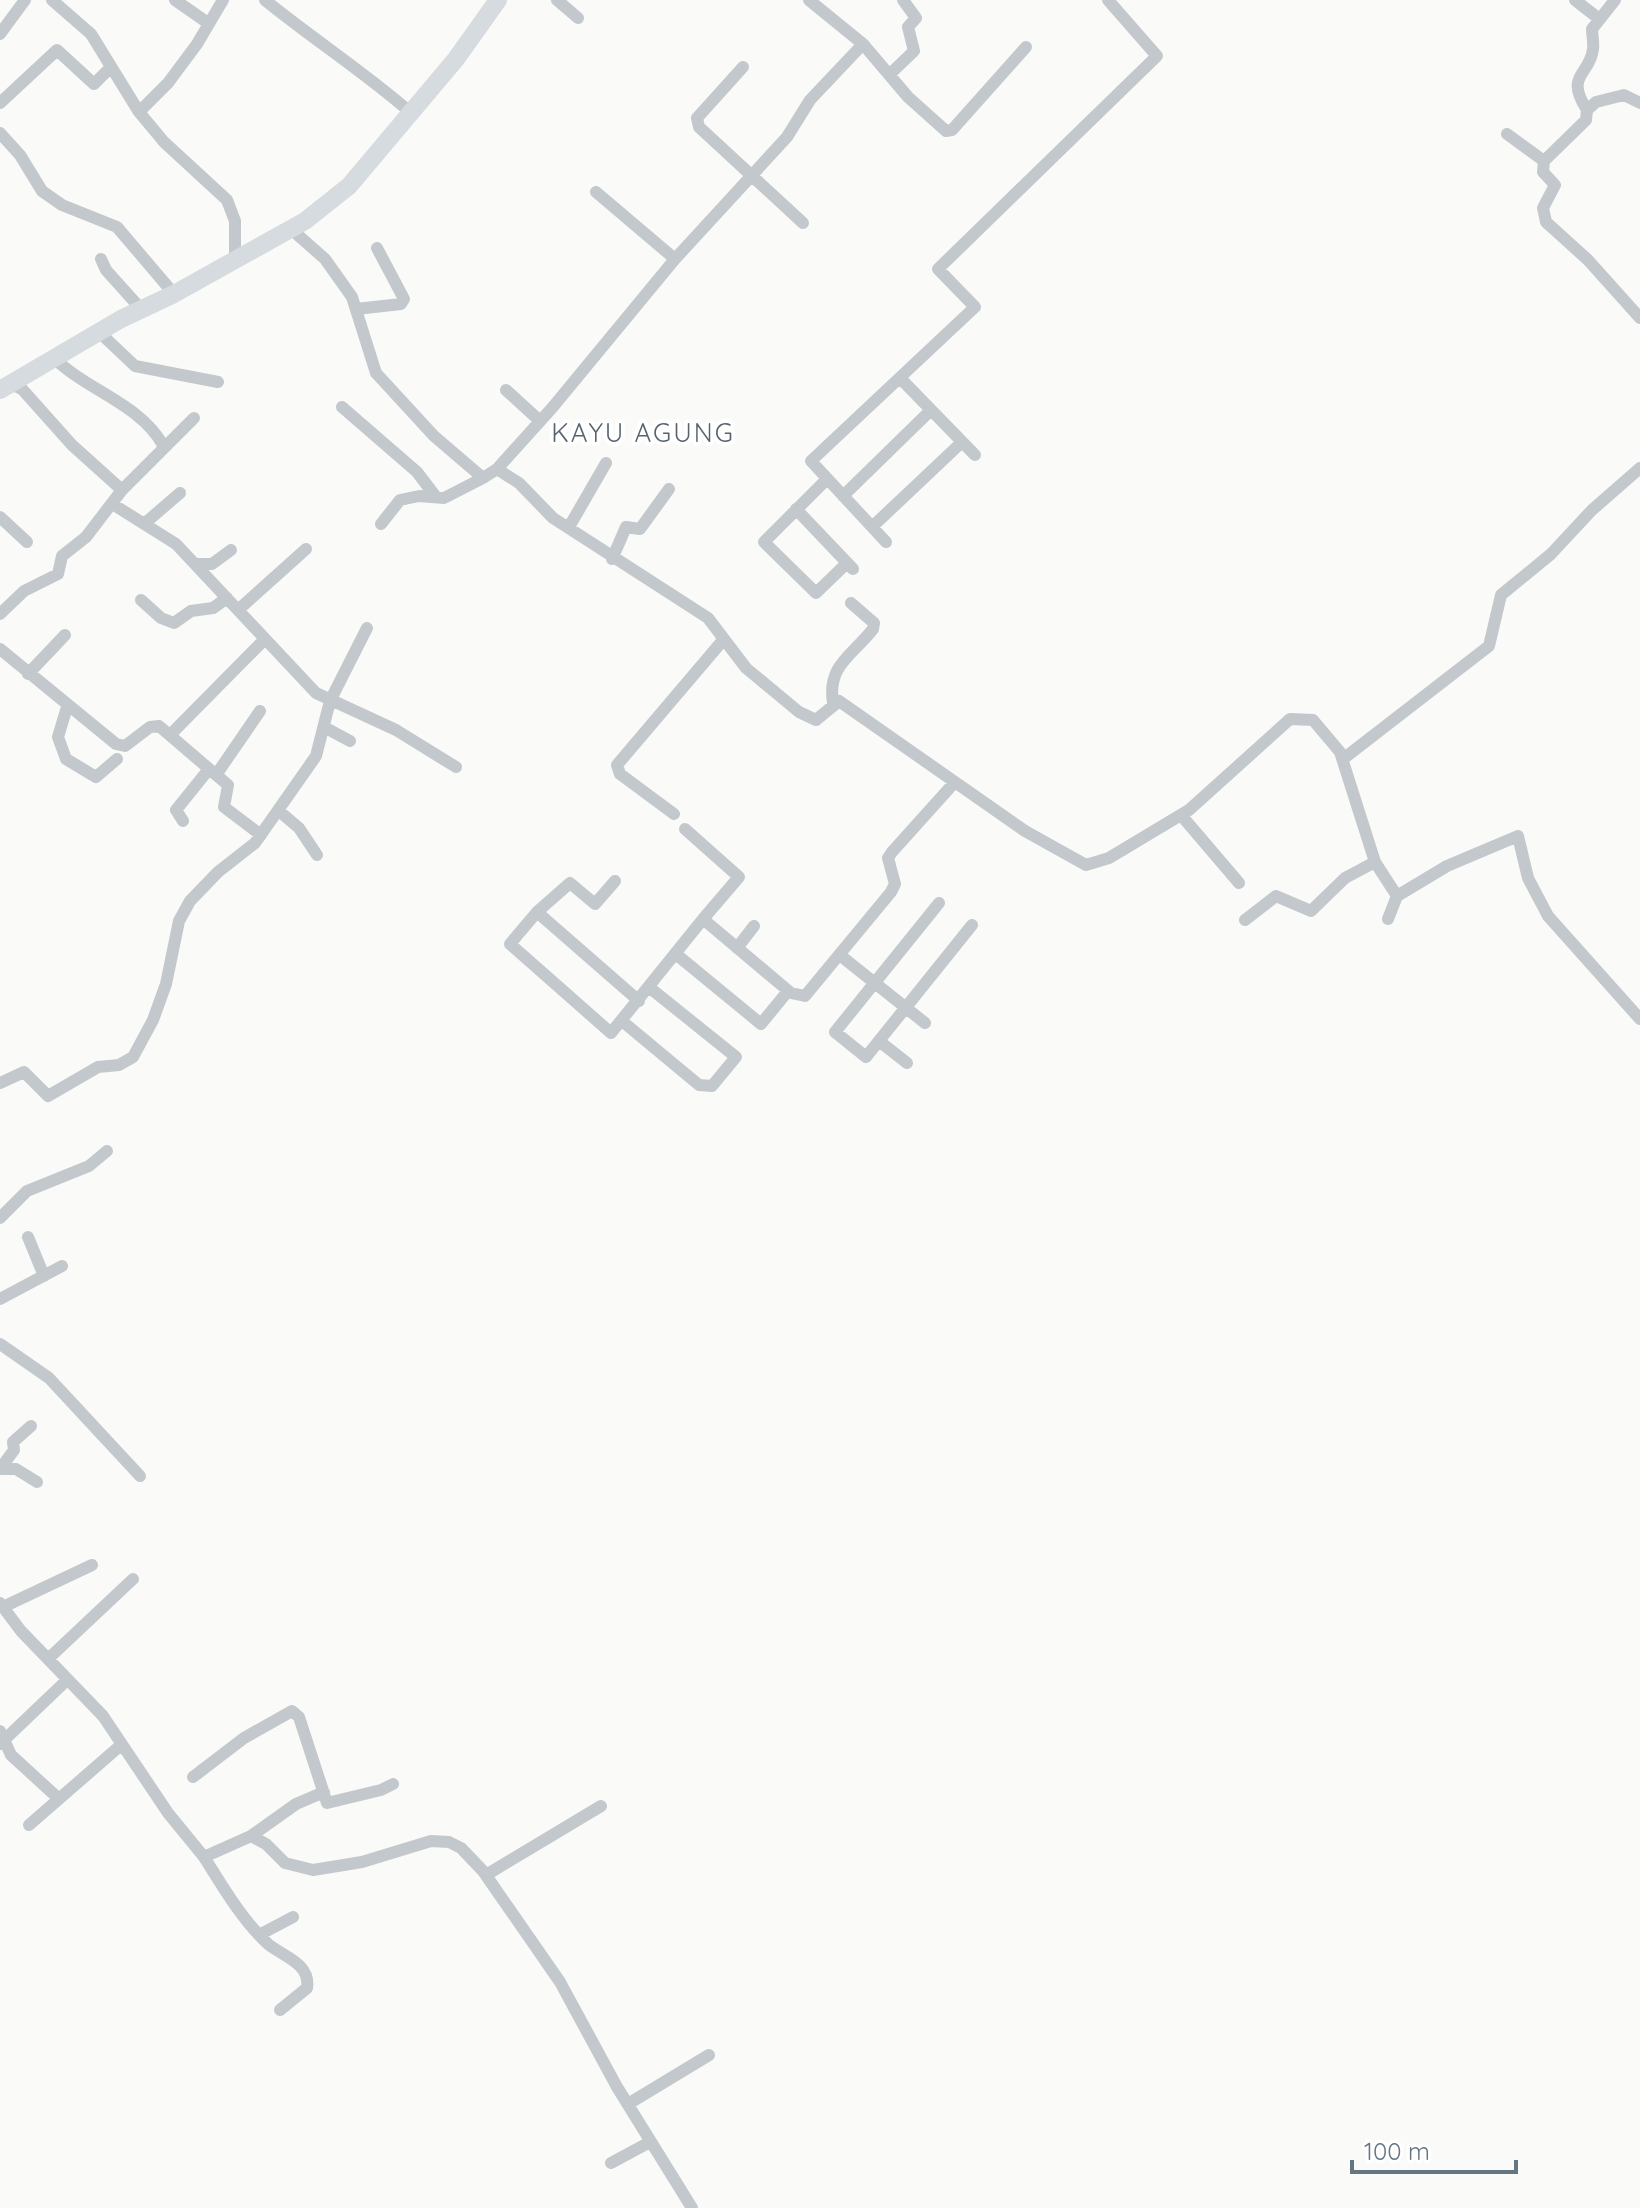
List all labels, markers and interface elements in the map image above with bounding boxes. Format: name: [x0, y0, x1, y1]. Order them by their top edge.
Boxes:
district label: KAYU AGUNG: [551, 416, 735, 449]
scale bar: [1352, 2124, 1516, 2174]
text: 100 m: [1364, 2136, 1430, 2166]

